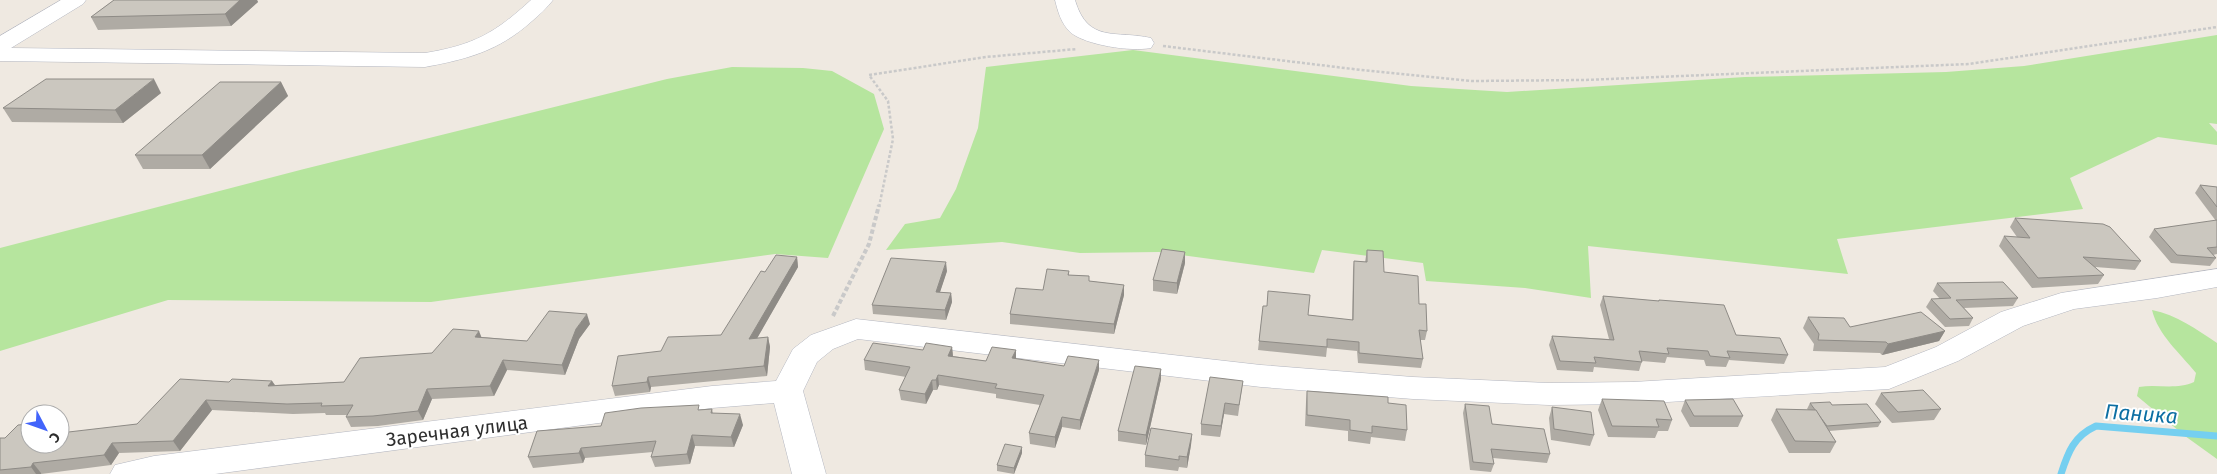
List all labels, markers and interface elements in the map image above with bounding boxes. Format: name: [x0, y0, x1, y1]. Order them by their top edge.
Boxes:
water label: Паника: [2104, 398, 2178, 430]
north arrow: [20, 404, 70, 454]
street label: Заречная улица: [385, 411, 529, 451]
text: С: [45, 429, 63, 446]

